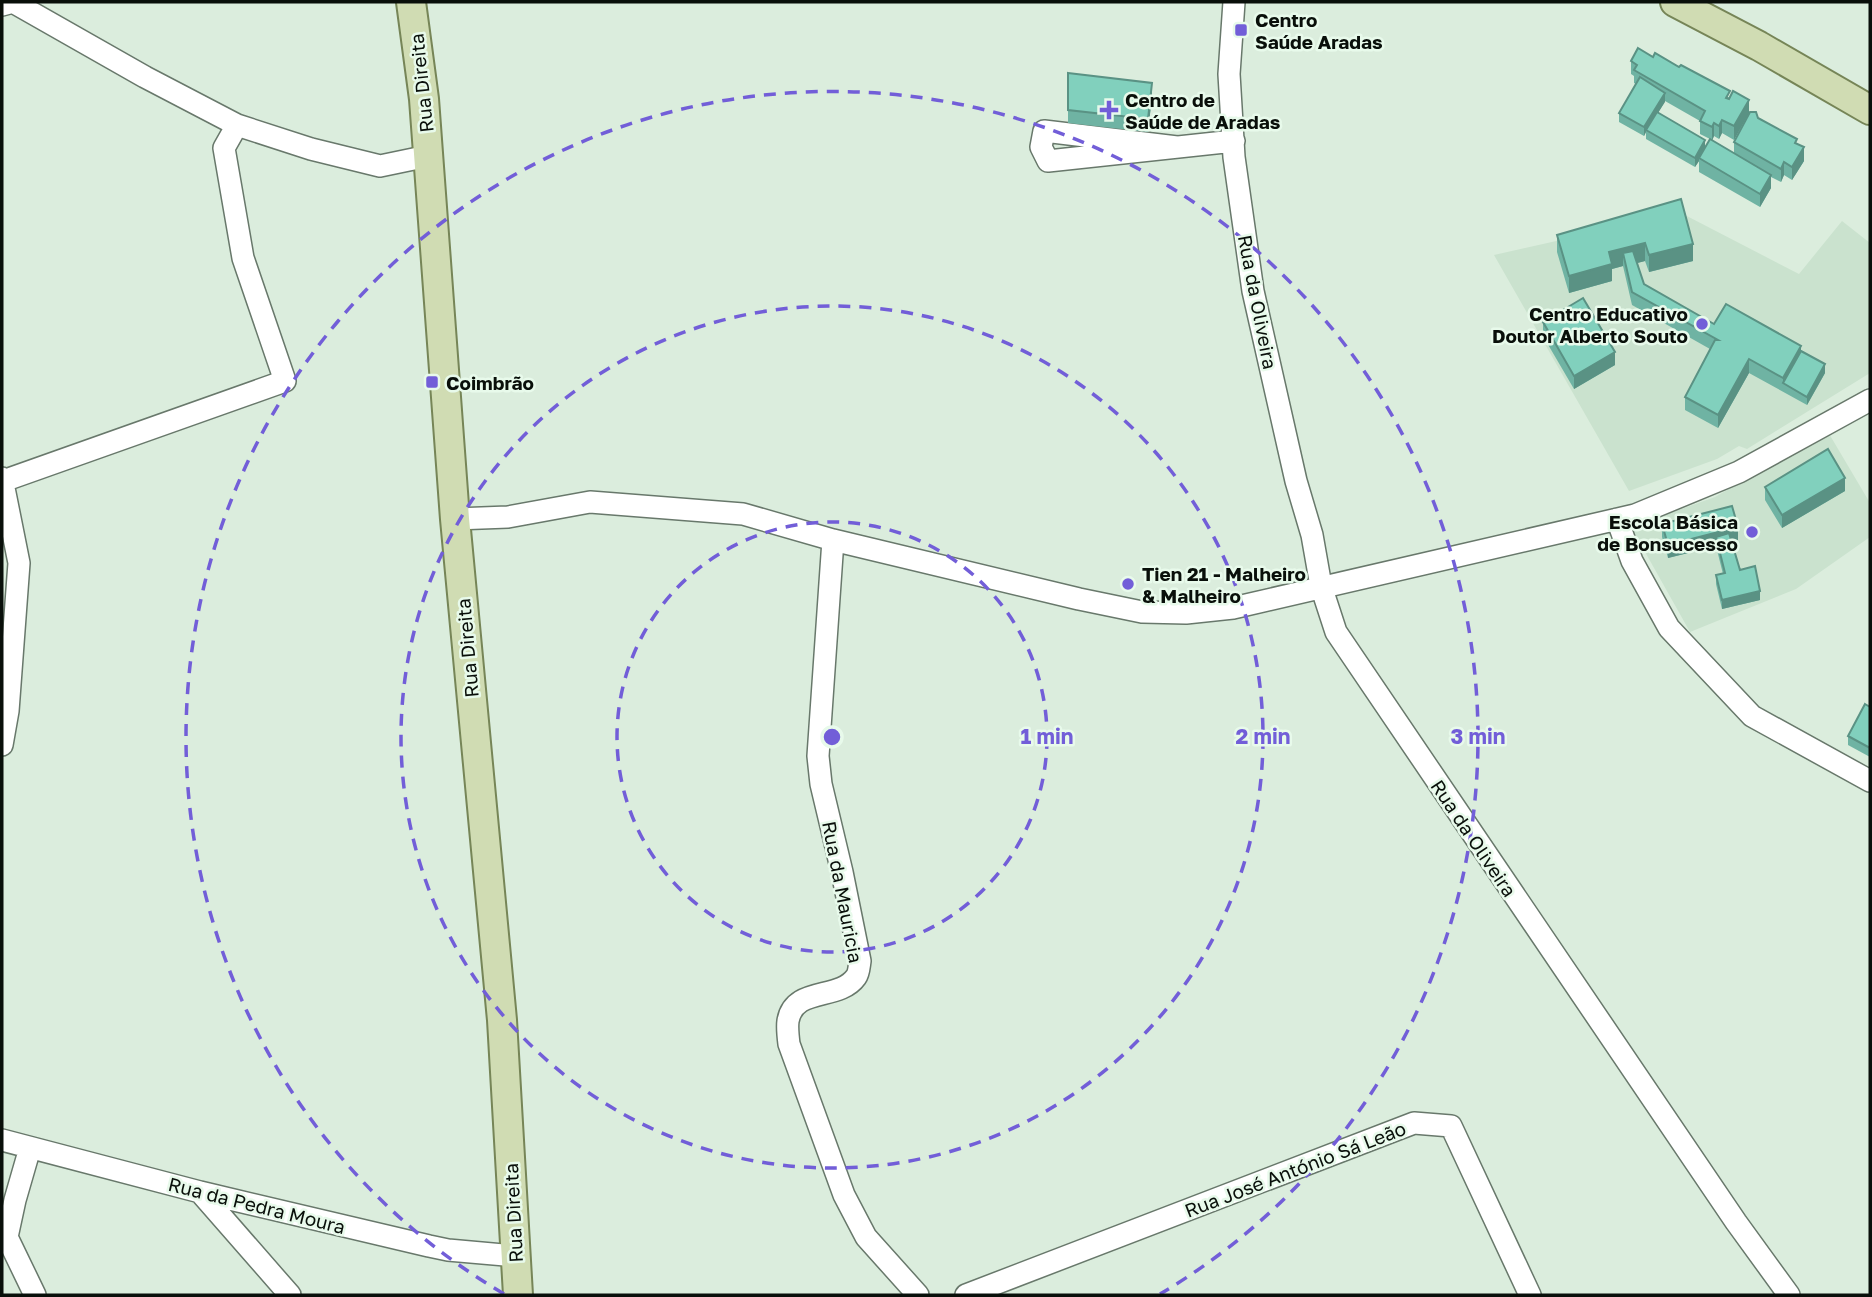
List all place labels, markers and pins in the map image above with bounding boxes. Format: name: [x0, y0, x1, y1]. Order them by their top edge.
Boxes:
place label: Centro Saúde Aradas: [1255, 8, 1383, 53]
marker: Centro Saúde Aradas: [1233, 22, 1249, 38]
place label: Centro de Saúde de Aradas: [1125, 88, 1281, 133]
marker: Centro de Saúde de Aradas: [1099, 100, 1119, 120]
place label: Centro Educativo Doutor Alberto Souto: [1492, 302, 1688, 347]
marker: Centro Educativo Doutor Alberto Souto: [1694, 316, 1710, 332]
place label: Coimbrão: [446, 371, 534, 394]
marker: Coimbrão: [424, 374, 440, 390]
place label: Escola Básica de Bonsucesso: [1597, 510, 1738, 555]
marker: Escola Básica de Bonsucesso: [1744, 524, 1760, 540]
place label: Tien 21 - Malheiro & Malheiro: [1142, 562, 1306, 607]
marker: Tien 21 - Malheiro & Malheiro: [1120, 576, 1136, 592]
centre of rings: [820, 725, 844, 749]

